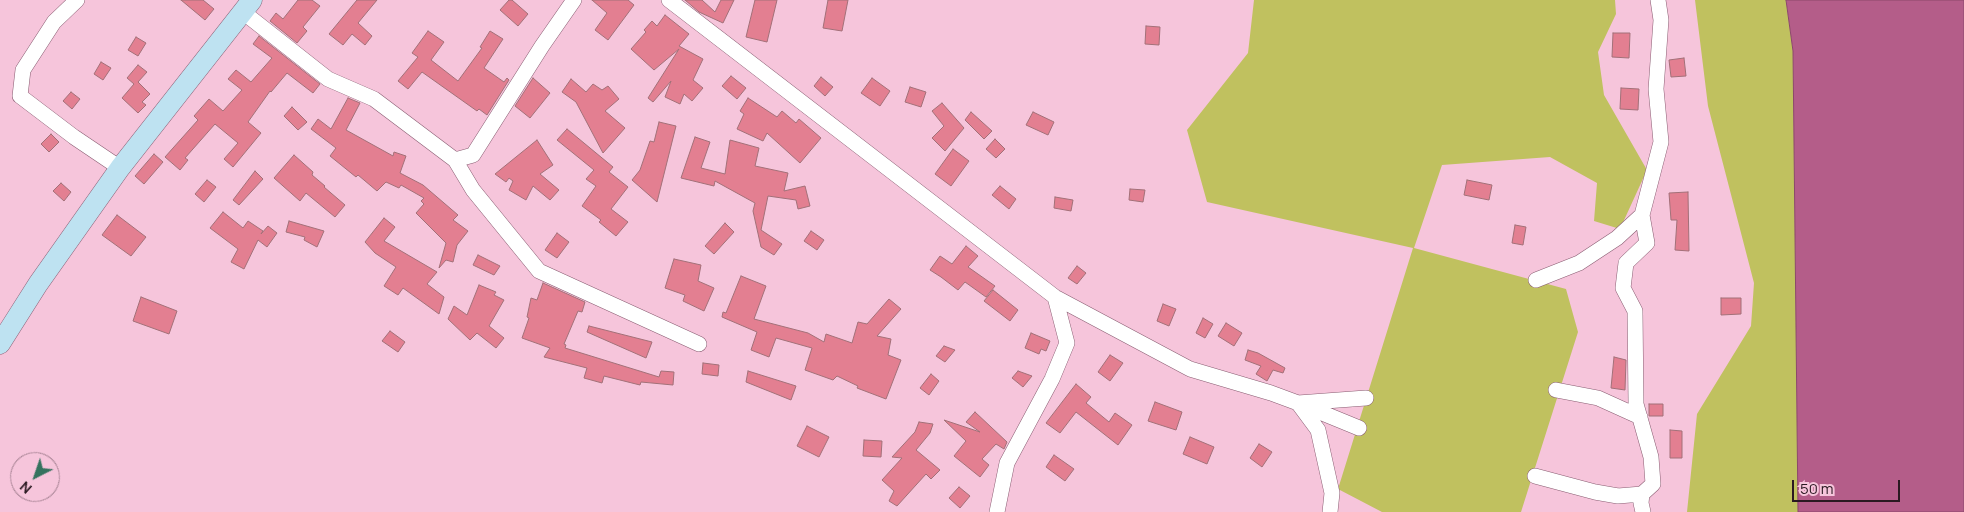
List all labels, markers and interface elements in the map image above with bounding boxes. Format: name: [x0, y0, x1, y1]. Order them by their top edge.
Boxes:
north arrow: [10, 452, 60, 502]
scale bar: [1794, 470, 1902, 502]
text: N: [15, 477, 36, 498]
text: 50 m: [1800, 478, 1834, 499]

